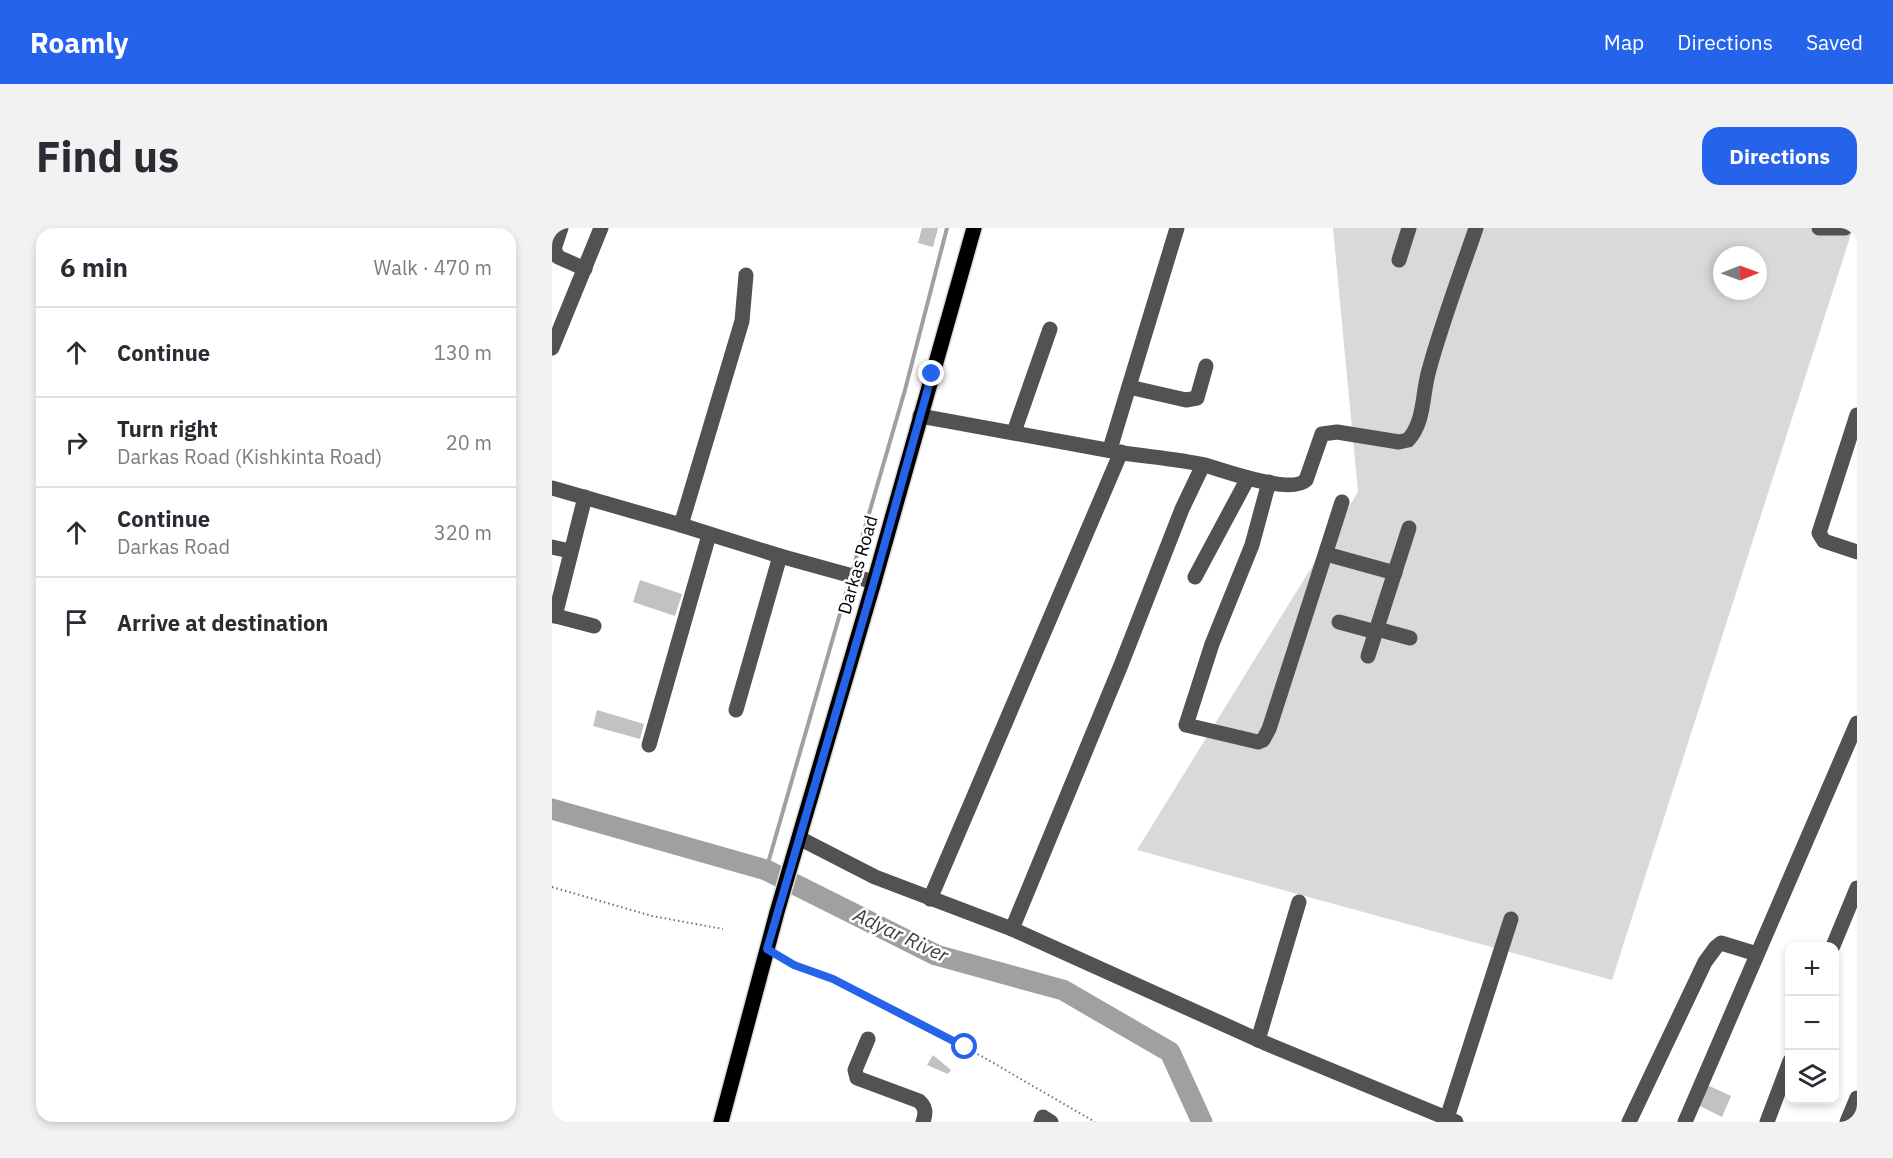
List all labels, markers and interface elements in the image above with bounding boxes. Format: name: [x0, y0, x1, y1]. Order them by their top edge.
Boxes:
text: Roamly: [30, 24, 128, 61]
text: Map: [1604, 28, 1644, 56]
text: Directions: [1677, 28, 1773, 56]
text: Saved: [1806, 28, 1863, 56]
button: Directions: [1702, 127, 1857, 185]
text: Find us: [36, 129, 179, 184]
north arrow: [1713, 246, 1767, 300]
text: 6 min: [60, 250, 128, 284]
text: Walk · 470 m: [374, 254, 492, 281]
icon: ahead: [60, 336, 93, 369]
text: Continue: [117, 338, 210, 367]
text: 130 m: [434, 339, 492, 366]
route end: [918, 360, 944, 386]
text: Turn right: [117, 414, 218, 443]
icon: right: [60, 426, 93, 459]
text: 20 m: [446, 429, 492, 456]
text: Darkas Road (Kishkinta Road): [117, 443, 382, 470]
text: Continue: [117, 504, 210, 533]
street label: Darkas Road: [832, 513, 883, 617]
icon: ahead: [60, 516, 93, 549]
text: 320 m: [434, 519, 492, 546]
text: Darkas Road: [117, 533, 230, 560]
icon: arrive: [60, 606, 93, 639]
text: Arrive at destination: [117, 608, 328, 637]
water label: Adyar River: [849, 900, 954, 969]
map controls: [1785, 942, 1839, 1104]
button: +: [1785, 942, 1839, 996]
button: −: [1785, 996, 1839, 1050]
route start: [951, 1033, 977, 1059]
button: layers: [1785, 1050, 1839, 1104]

